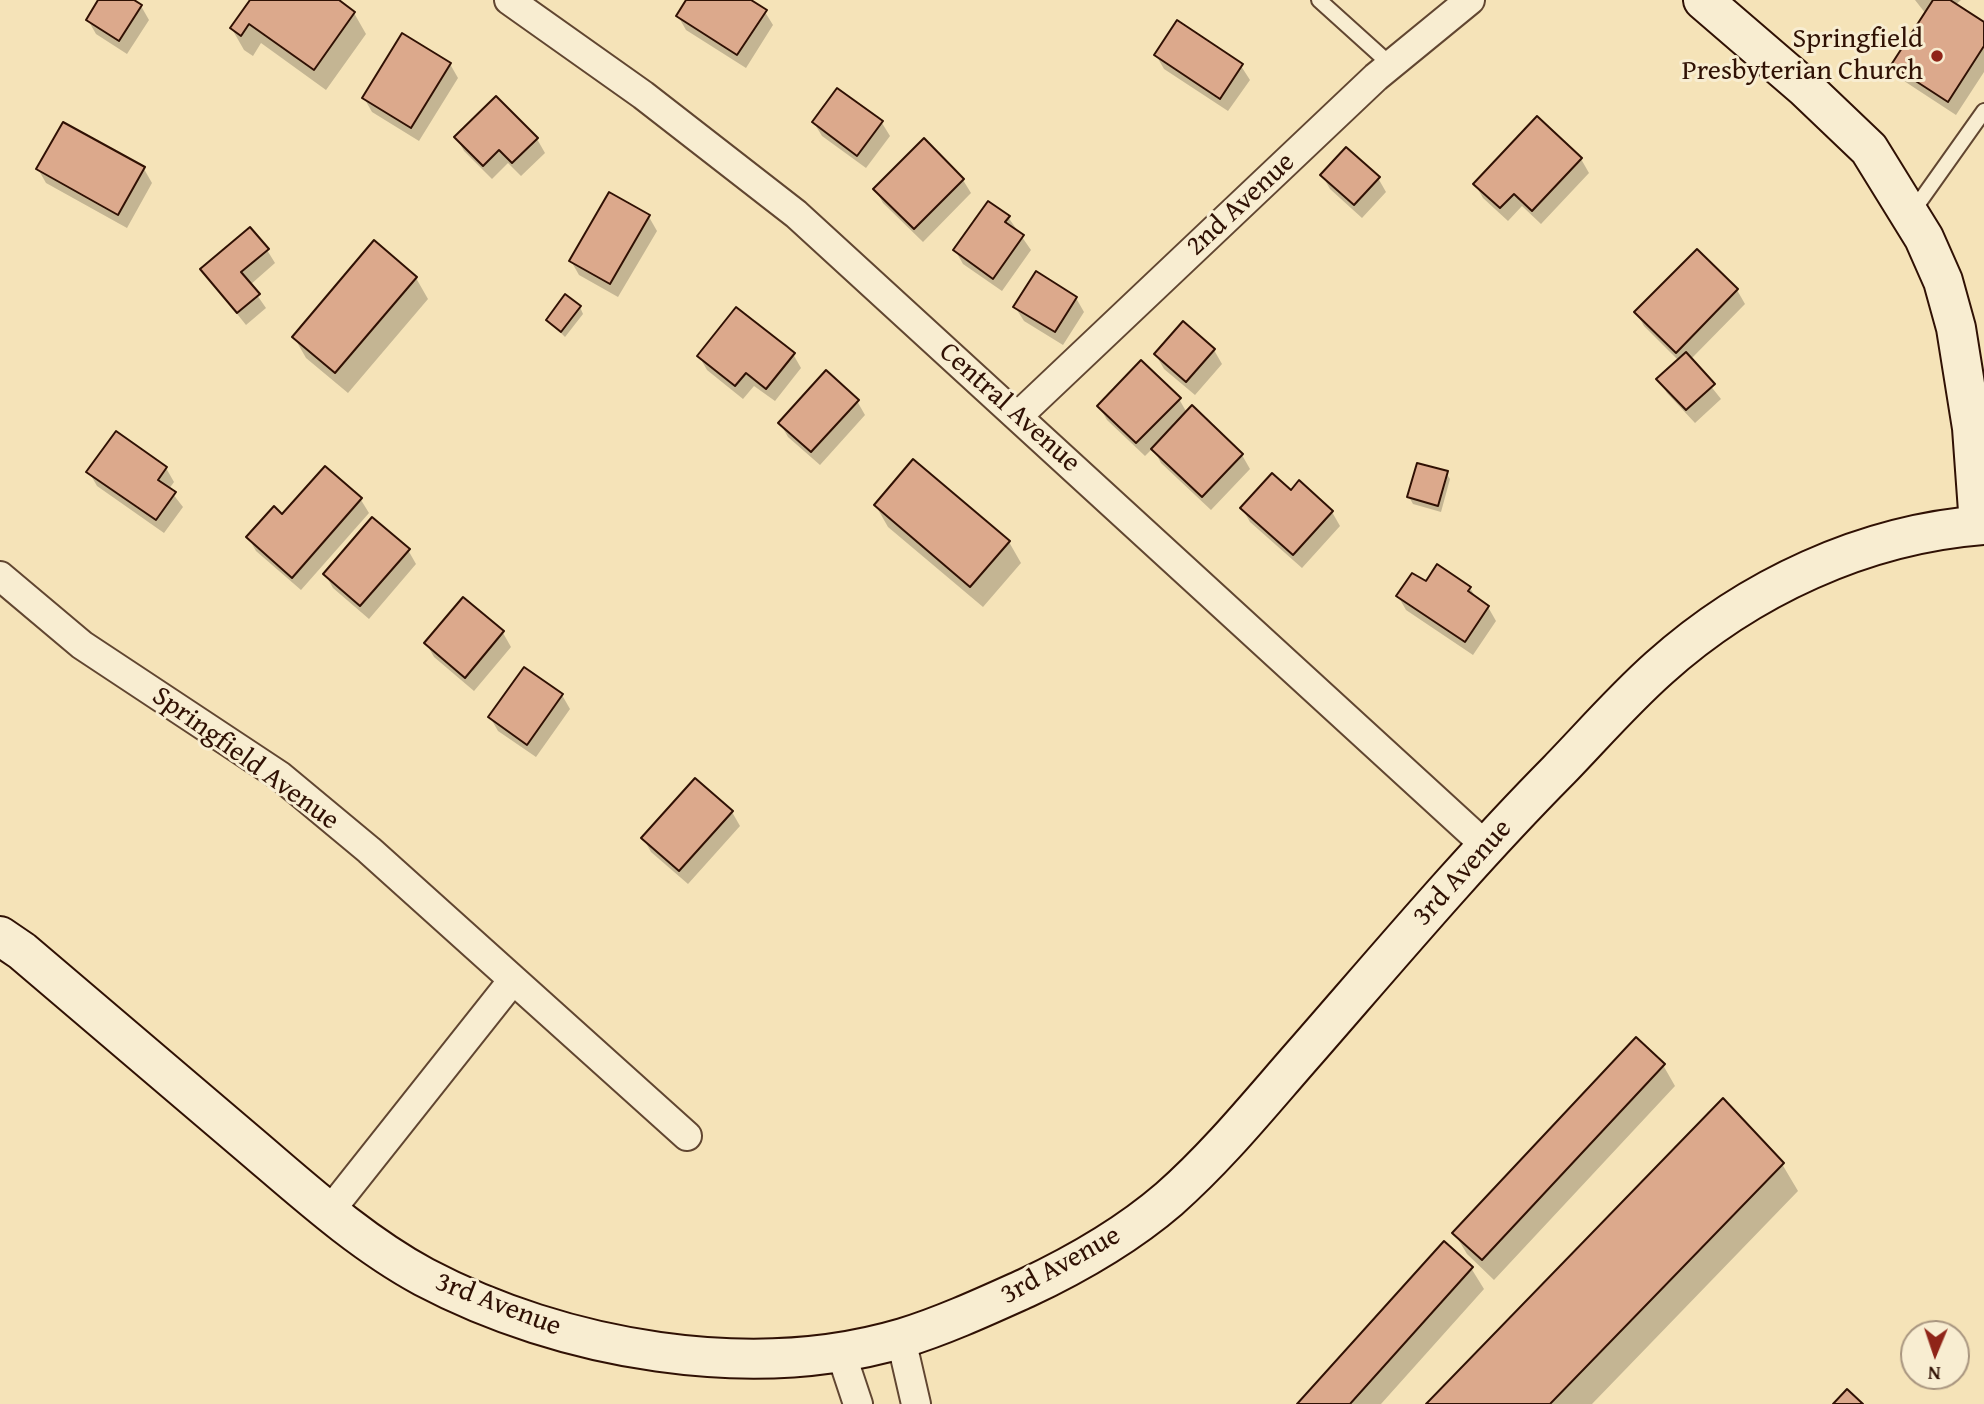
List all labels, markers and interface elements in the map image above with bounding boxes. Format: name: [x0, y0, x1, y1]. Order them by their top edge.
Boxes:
place label: Springfield Presbyterian Church: [1682, 23, 1923, 89]
marker: Springfield Presbyterian Church: [1929, 48, 1945, 64]
street label: 2nd Avenue: [1180, 146, 1302, 264]
street label: Central Avenue: [931, 336, 1087, 480]
street label: Springfield Avenue: [145, 680, 345, 838]
street label: 3rd Avenue: [1406, 813, 1520, 933]
street label: 3rd Avenue: [995, 1219, 1127, 1313]
street label: 3rd Avenue: [430, 1266, 566, 1344]
north arrow: [1900, 1320, 1970, 1390]
text: N: [1928, 1360, 1941, 1388]

